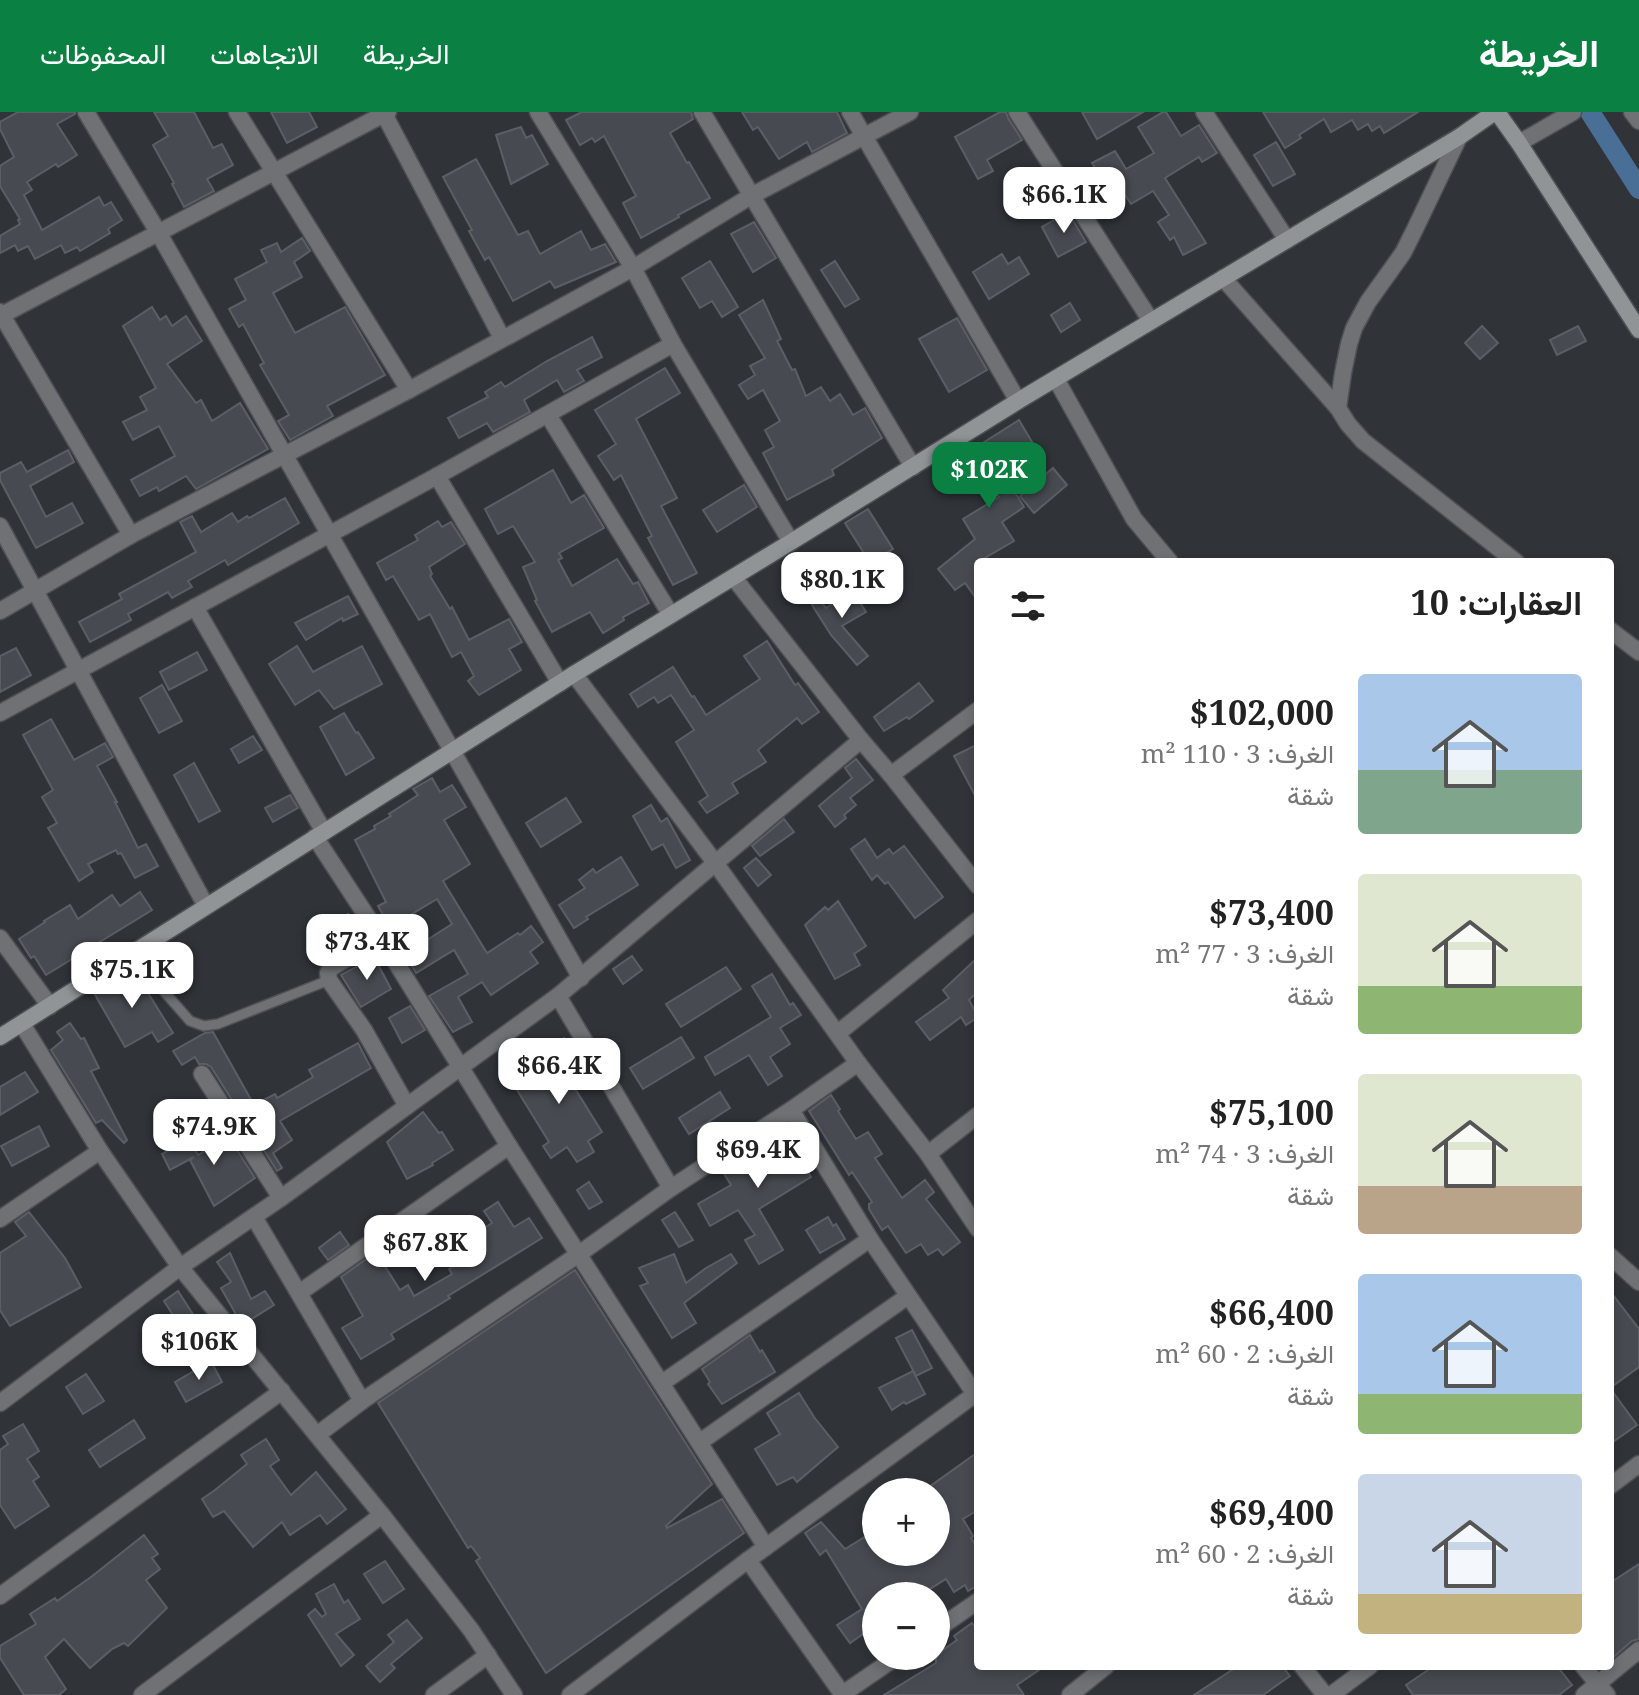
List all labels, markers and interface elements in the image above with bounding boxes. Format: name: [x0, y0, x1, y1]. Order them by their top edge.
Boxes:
text: الخريطة: [1479, 26, 1599, 78]
text: المحفوظات: [40, 34, 166, 72]
text: الاتجاهات: [210, 34, 319, 72]
text: الخريطة: [363, 34, 449, 72]
pin: $66.1K: [999, 167, 1129, 235]
text: $66.1K: [1021, 175, 1107, 211]
pin: $102K: [933, 442, 1045, 510]
text: $102K: [950, 450, 1028, 486]
pin: $80.1K: [777, 552, 907, 620]
text: $80.1K: [799, 560, 885, 596]
text: العقارات: 10: [1410, 579, 1582, 625]
icon: filters: [1006, 584, 1050, 628]
text: $102,000: [1190, 689, 1334, 735]
icon: home: [1422, 706, 1518, 802]
text: الغرف: 3 · 110 m²: [1141, 735, 1334, 771]
text: شقة: [1287, 777, 1334, 813]
text: $73,400: [1209, 889, 1334, 935]
icon: home: [1422, 906, 1518, 1002]
pin: $73.4K: [302, 914, 432, 982]
text: $73.4K: [324, 922, 410, 958]
text: الغرف: 3 · 77 m²: [1155, 935, 1334, 971]
pin: $75.1K: [67, 942, 197, 1010]
text: $75.1K: [89, 950, 175, 986]
text: شقة: [1287, 977, 1334, 1013]
pin: $66.4K: [494, 1038, 624, 1106]
text: $66.4K: [516, 1046, 602, 1082]
text: $75,100: [1209, 1089, 1334, 1135]
pin: $74.9K: [149, 1099, 279, 1167]
icon: home: [1422, 1106, 1518, 1202]
text: $74.9K: [171, 1107, 257, 1143]
pin: $69.4K: [693, 1122, 823, 1190]
text: $69.4K: [715, 1130, 801, 1166]
text: الغرف: 3 · 74 m²: [1155, 1135, 1334, 1171]
text: شقة: [1287, 1177, 1334, 1213]
pin: $67.8K: [360, 1215, 490, 1283]
text: $67.8K: [382, 1223, 468, 1259]
text: $66,400: [1209, 1289, 1334, 1335]
icon: home: [1422, 1306, 1518, 1402]
pin: $106K: [143, 1314, 255, 1382]
text: $106K: [160, 1322, 238, 1358]
text: الغرف: 2 · 60 m²: [1155, 1335, 1334, 1371]
text: شقة: [1287, 1377, 1334, 1413]
map controls: [862, 1478, 950, 1670]
button: +: [862, 1478, 950, 1566]
text: $69,400: [1209, 1489, 1334, 1535]
icon: home: [1422, 1506, 1518, 1602]
text: الغرف: 2 · 60 m²: [1155, 1535, 1334, 1571]
text: شقة: [1287, 1577, 1334, 1613]
button: −: [862, 1582, 950, 1670]

